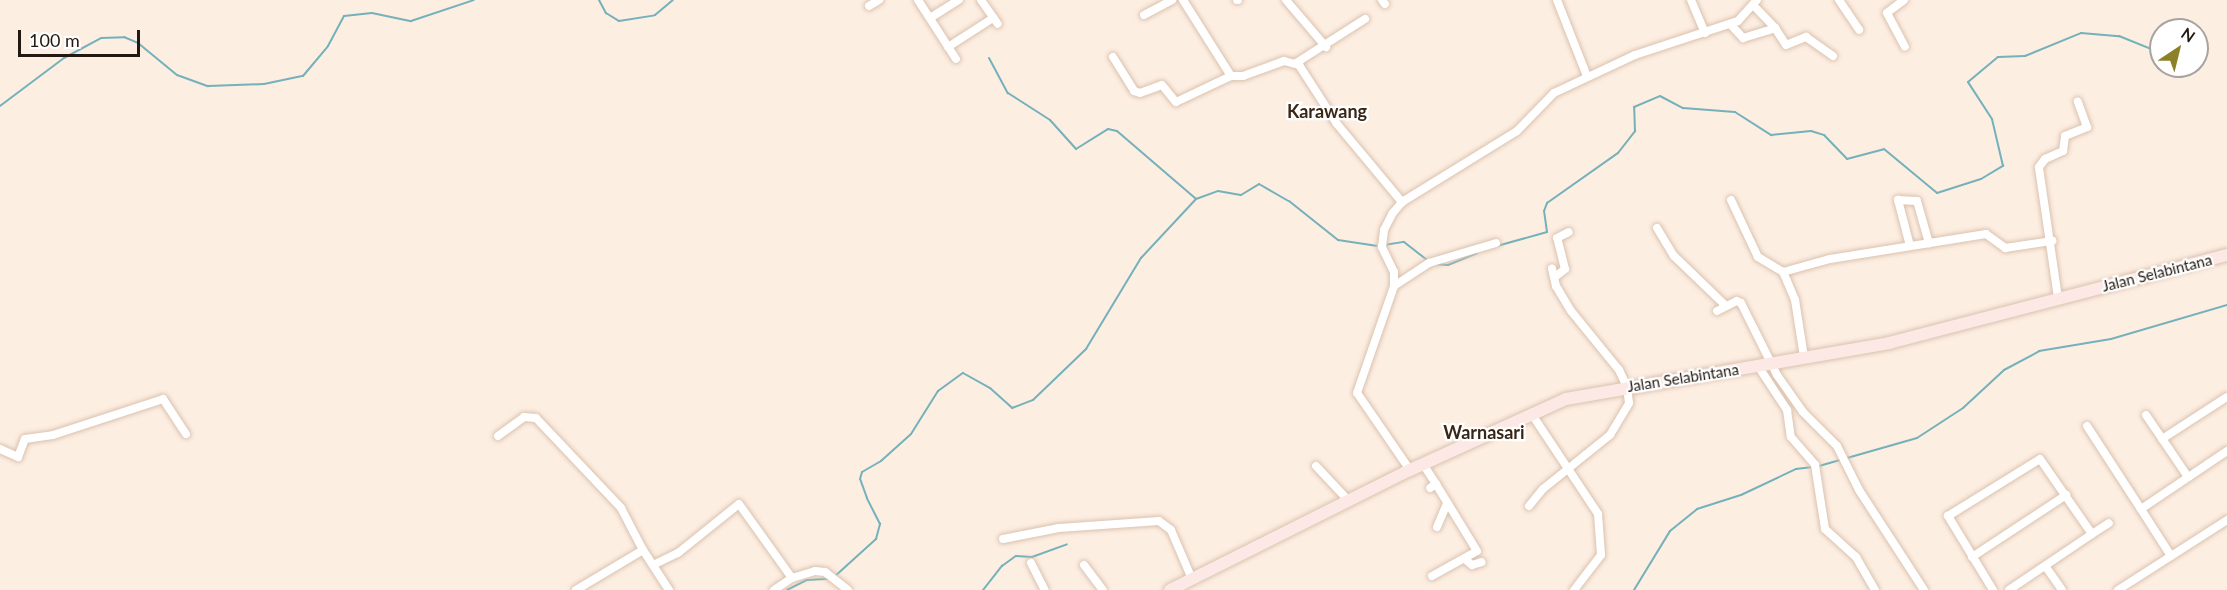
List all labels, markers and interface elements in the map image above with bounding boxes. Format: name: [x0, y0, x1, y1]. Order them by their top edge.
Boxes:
scale bar: [21, 18, 142, 56]
north arrow: [2149, 18, 2209, 78]
text: N: [2178, 23, 2199, 46]
text: 100 m: [29, 29, 80, 51]
district label: Karawang: [1287, 100, 1367, 122]
street label: Jalan Selabintana: [2100, 251, 2214, 295]
street label: Jalan Selabintana: [1626, 360, 1740, 396]
district label: Warnasari: [1443, 421, 1525, 443]

